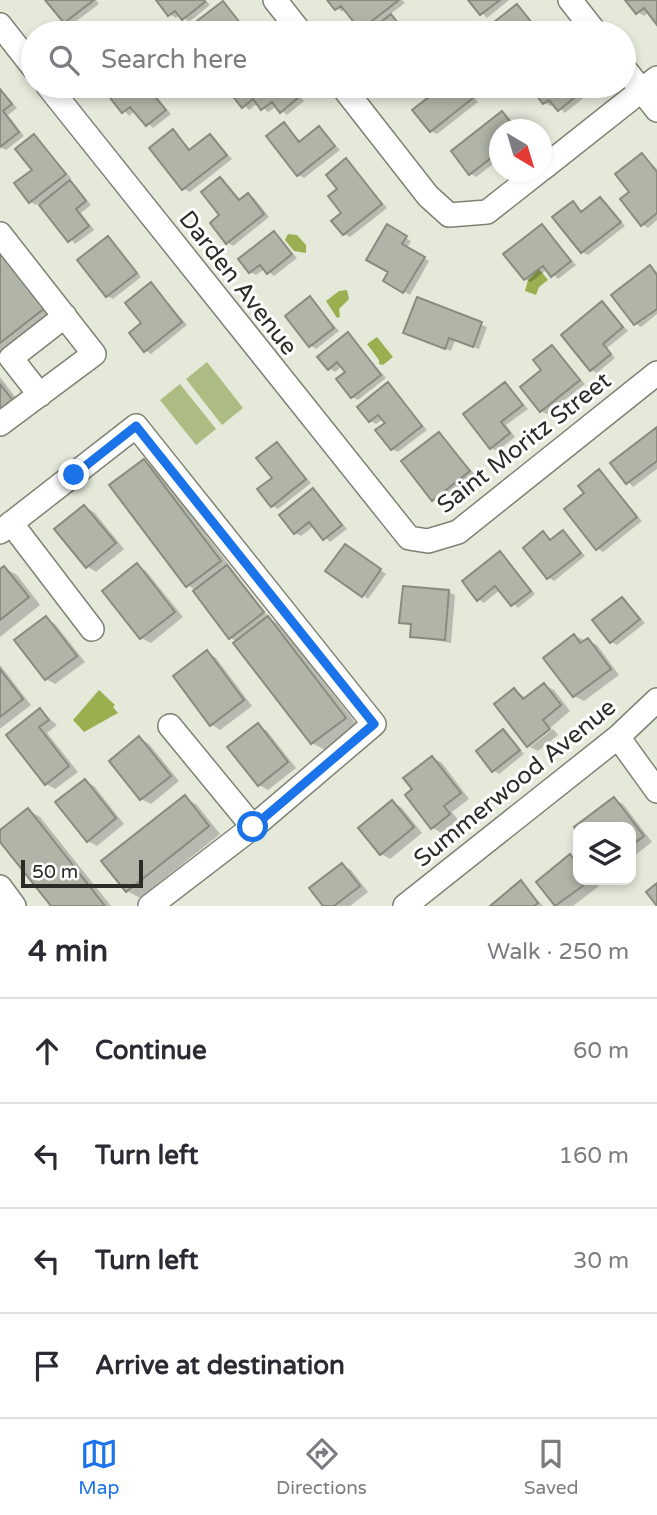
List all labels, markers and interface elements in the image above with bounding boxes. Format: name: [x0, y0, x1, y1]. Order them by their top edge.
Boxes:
search box: [21, 21, 636, 98]
icon: search: [45, 41, 83, 79]
text: Search here: [101, 44, 247, 75]
north arrow: [489, 119, 552, 182]
street label: Darden Avenue: [173, 205, 303, 361]
street label: Saint Moritz Street: [431, 366, 617, 520]
route end: [58, 459, 89, 490]
street label: Summerwood Avenue: [408, 693, 622, 873]
route start: [237, 811, 268, 842]
map controls: [573, 822, 636, 885]
button: layers: [573, 822, 636, 885]
scale bar: [21, 857, 144, 889]
text: 50 m: [32, 861, 78, 883]
text: 4 min: [28, 933, 108, 970]
text: Walk · 250 m: [487, 938, 629, 966]
icon: ahead: [28, 1032, 66, 1070]
text: Continue: [95, 1035, 207, 1066]
text: 60 m: [573, 1037, 629, 1065]
icon: left: [28, 1137, 66, 1175]
text: Turn left: [95, 1140, 198, 1171]
text: 160 m: [559, 1142, 629, 1170]
icon: left: [28, 1242, 66, 1280]
text: Turn left: [95, 1245, 198, 1276]
text: 30 m: [573, 1247, 629, 1275]
icon: arrive: [28, 1347, 66, 1385]
text: Arrive at destination: [95, 1350, 345, 1381]
tab: Map: [78, 1435, 119, 1499]
tab: Directions: [276, 1435, 367, 1499]
tab: Saved: [524, 1435, 579, 1499]

